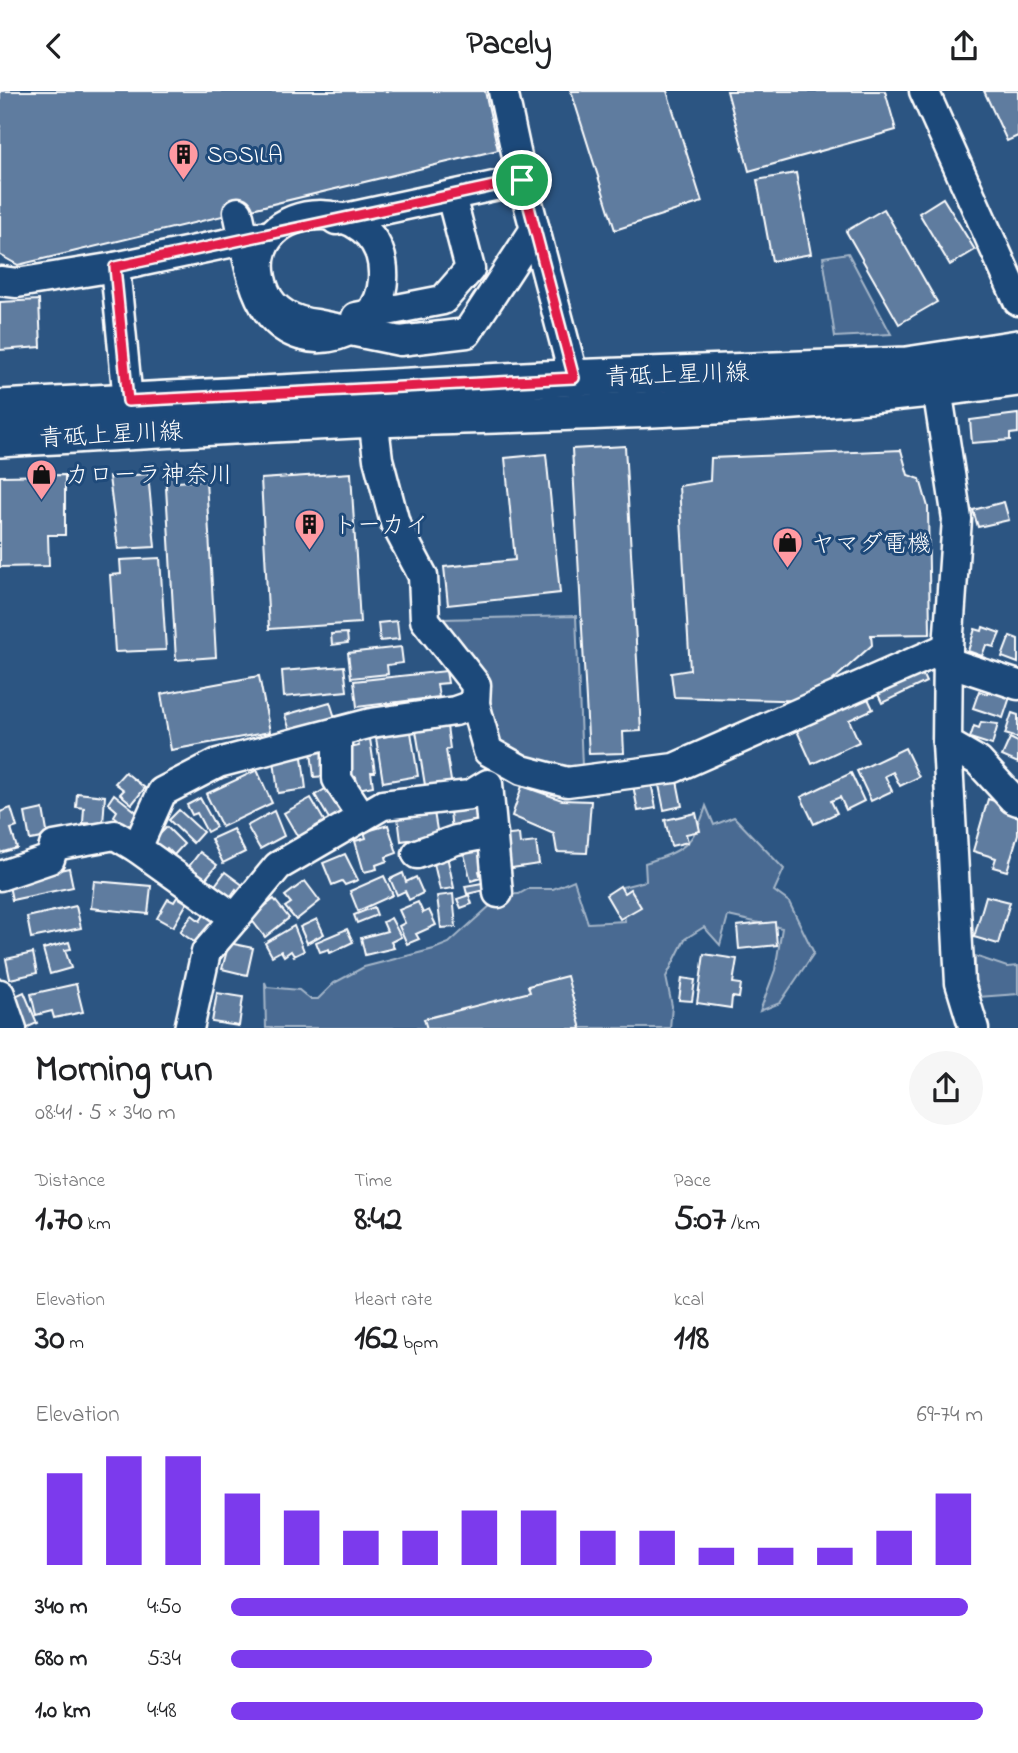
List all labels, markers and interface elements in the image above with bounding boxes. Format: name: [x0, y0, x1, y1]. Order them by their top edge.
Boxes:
text: Pacely: [466, 22, 552, 69]
icon: back: [35, 27, 73, 65]
icon: share: [945, 27, 983, 65]
building icon: SOSILA: [167, 137, 201, 181]
place label: SOSILA: [207, 139, 283, 174]
pin: [492, 150, 552, 210]
icon: arrive: [503, 161, 541, 199]
street label: 青砥上星川線: [605, 356, 750, 397]
street label: 青砥上星川線: [38, 415, 184, 458]
shop icon: カローラ神奈川: [25, 457, 59, 501]
place label: カローラ神奈川: [65, 459, 233, 494]
building icon: トーカイ: [293, 507, 327, 551]
place label: トーカイ: [333, 509, 429, 544]
shop icon: ヤマダ電機: [771, 526, 805, 570]
place label: ヤマダ電機: [811, 528, 931, 563]
text: Morning run: [35, 1043, 213, 1099]
button: share: [909, 1051, 983, 1125]
text: 08:41 · 5 × 340 m: [35, 1097, 176, 1130]
text: Distance: [35, 1168, 105, 1195]
text: Time: [354, 1168, 392, 1195]
text: Pace: [674, 1168, 711, 1195]
text: 1.70: [35, 1195, 83, 1246]
text: 8:42: [354, 1195, 402, 1246]
text: 5:07: [674, 1195, 726, 1246]
text: km: [83, 1211, 111, 1238]
text: /km: [726, 1211, 760, 1238]
text: Elevation: [35, 1287, 105, 1314]
text: Heart rate: [354, 1287, 432, 1314]
text: kcal: [674, 1287, 704, 1314]
text: 30: [35, 1314, 65, 1365]
text: 162: [354, 1314, 398, 1365]
text: 118: [674, 1314, 709, 1365]
text: m: [65, 1330, 84, 1357]
text: bpm: [398, 1330, 438, 1357]
text: Elevation: [35, 1399, 120, 1432]
text: 69–74 m: [917, 1399, 983, 1432]
text: 340 m: [35, 1591, 88, 1624]
text: 4:50: [147, 1591, 182, 1624]
text: 680 m: [35, 1643, 87, 1676]
text: 5:34: [147, 1643, 181, 1676]
text: 1.0 km: [35, 1695, 91, 1728]
text: 4:48: [147, 1695, 177, 1728]

